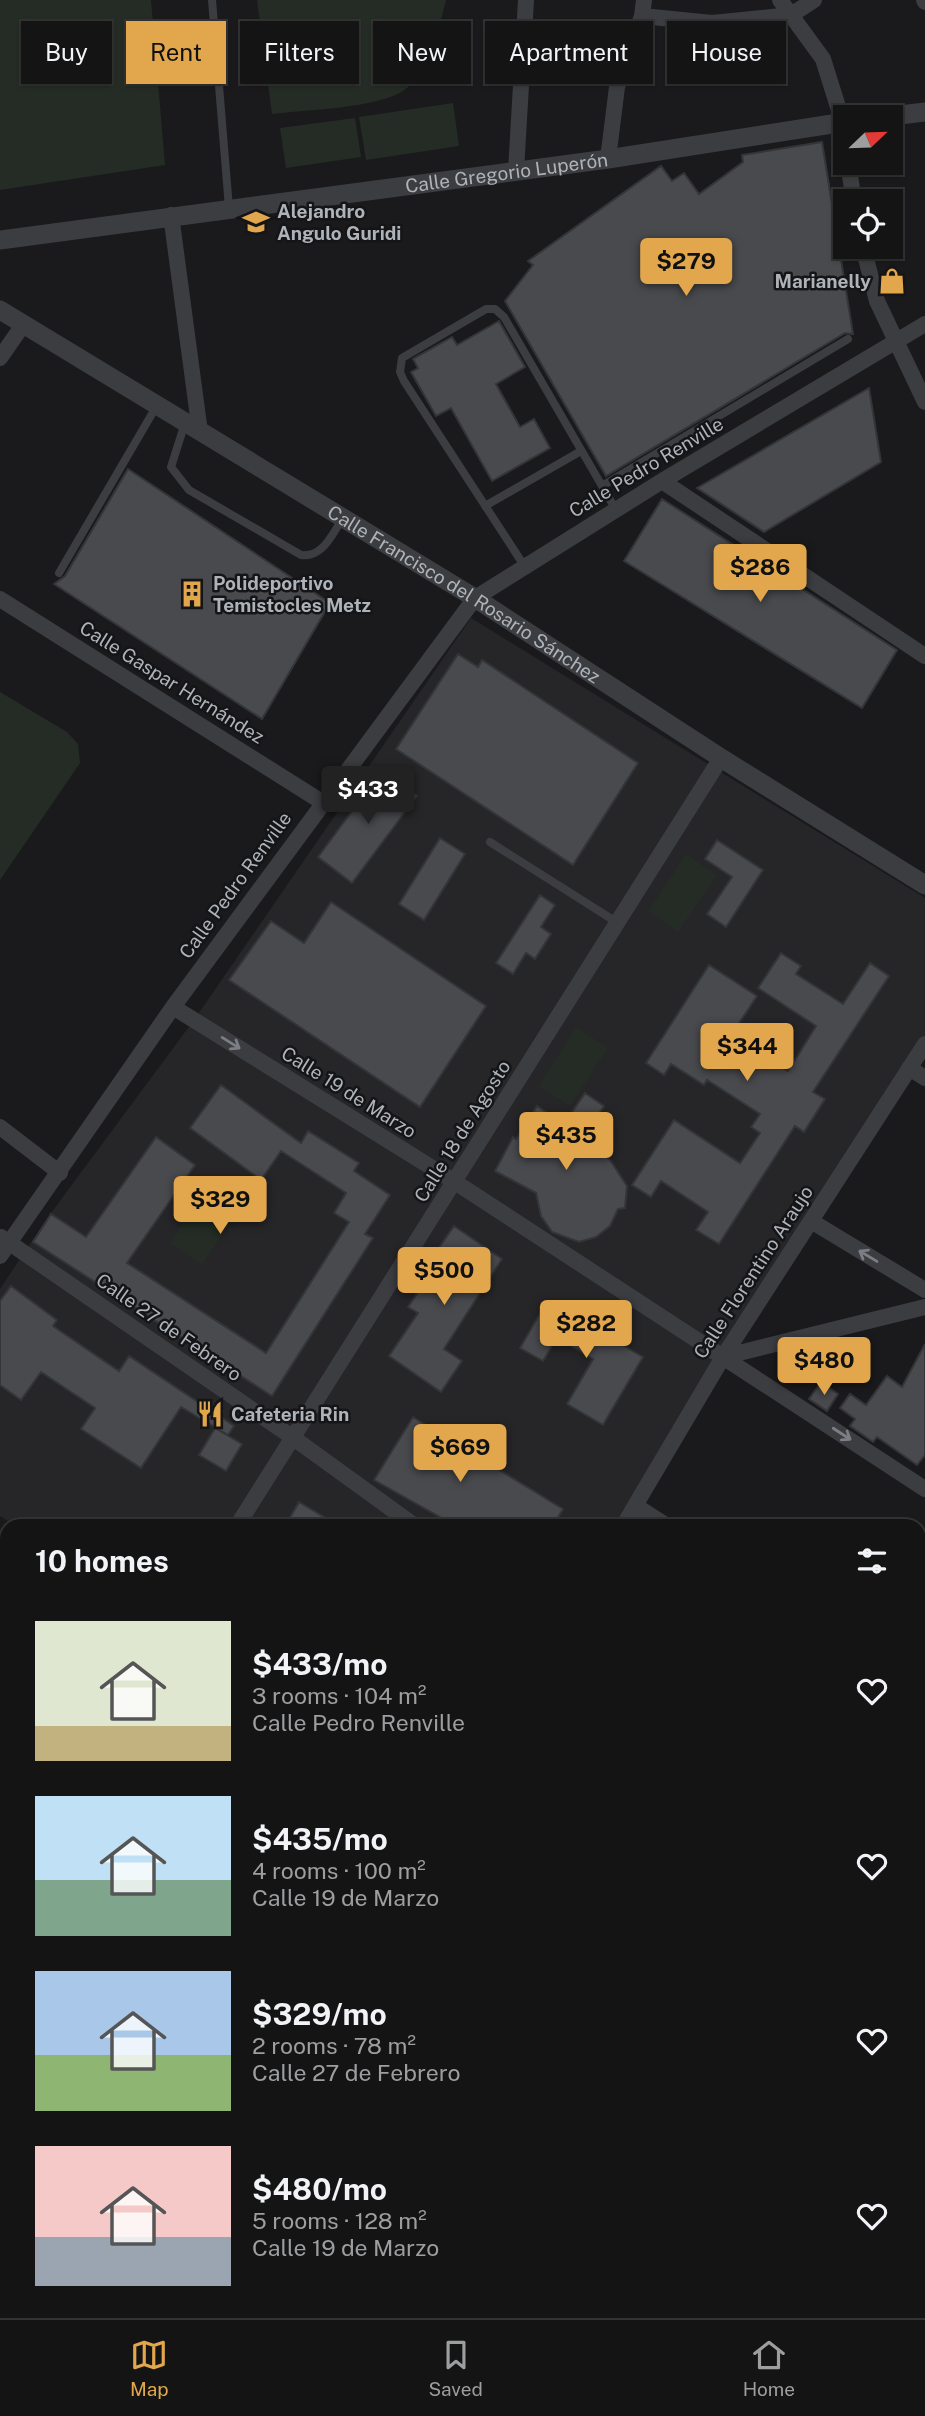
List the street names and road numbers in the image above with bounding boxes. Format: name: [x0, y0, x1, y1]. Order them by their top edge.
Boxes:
street label: Calle Gregorio Luperón: [404, 148, 609, 197]
street label: Calle Pedro Renville: [565, 412, 727, 522]
street label: Calle Francisco del Rosario Sánchez: [324, 500, 604, 688]
street label: Calle Gaspar Hernández: [76, 616, 268, 748]
street label: Calle Pedro Renville: [174, 807, 296, 963]
street label: Calle 19 de Marzo: [278, 1042, 420, 1142]
street label: Calle 18 de Agosto: [409, 1056, 515, 1206]
street label: Calle Florentino Araujo: [689, 1181, 817, 1363]
street label: Calle 27 de Febrero: [92, 1269, 246, 1385]

